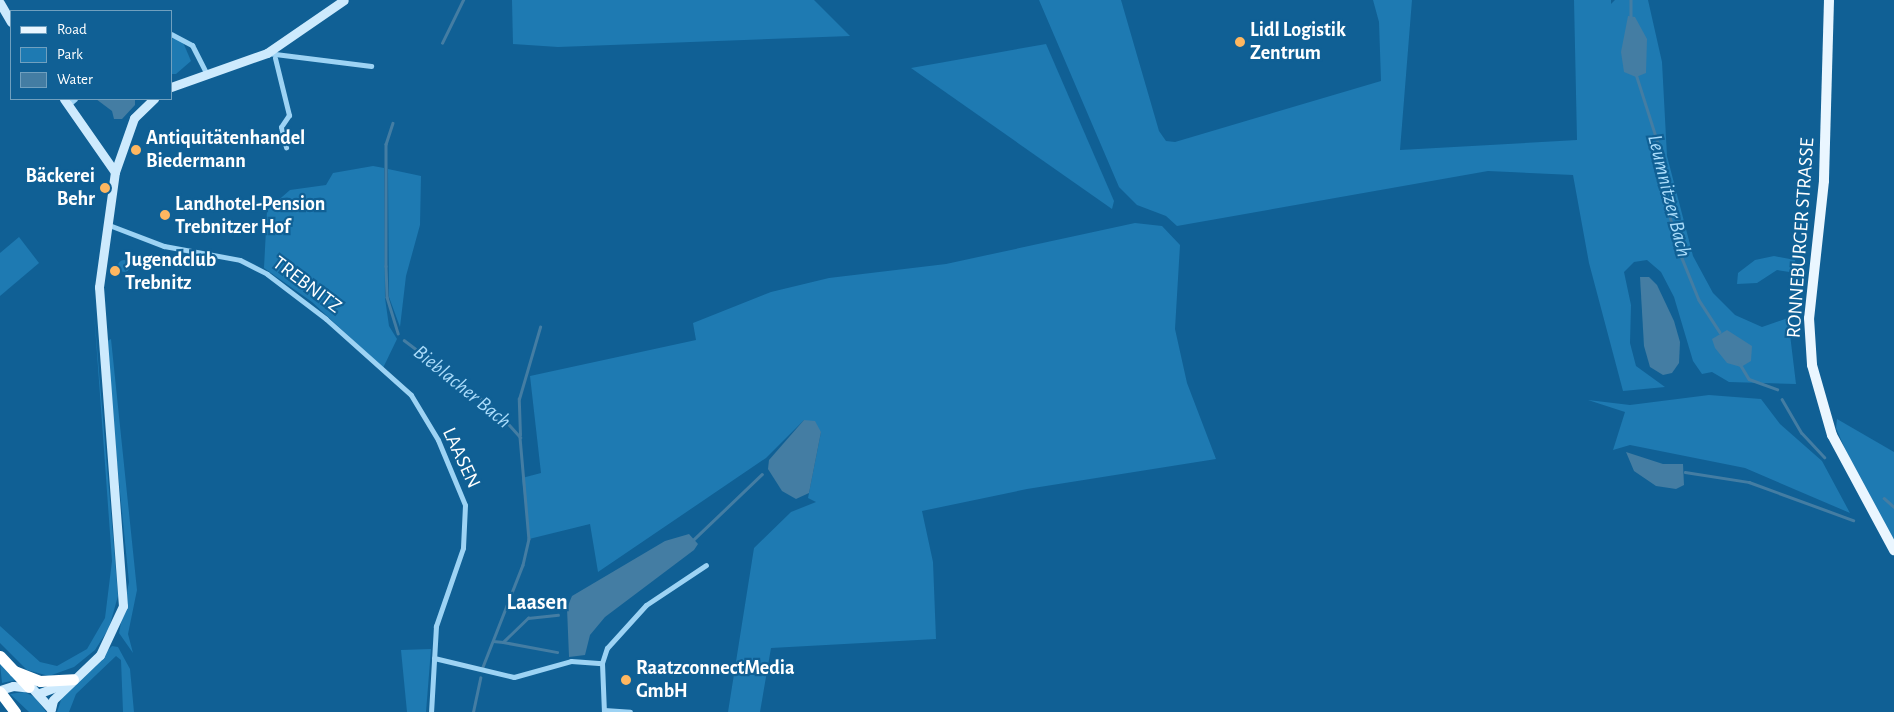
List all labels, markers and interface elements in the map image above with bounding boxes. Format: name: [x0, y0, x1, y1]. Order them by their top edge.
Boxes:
legend: [10, 10, 172, 100]
place label: Lidl Logistik Zentrum: [1250, 19, 1346, 66]
text: Road: [57, 22, 87, 37]
marker: Lidl Logistik Zentrum: [1234, 36, 1246, 48]
text: Park: [57, 47, 83, 62]
text: Water: [57, 72, 93, 87]
place label: Antiquitätenhandel Biedermann: [146, 126, 305, 173]
water label: Leumnitzer Bach: [1642, 132, 1696, 260]
street label: RONNEBURGER STRASSE: [1782, 137, 1820, 339]
marker: Antiquitätenhandel Biedermann: [130, 144, 142, 156]
place label: Bäckerei Behr: [26, 165, 95, 212]
marker: Bäckerei Behr: [99, 182, 111, 194]
place label: Landhotel-Pension Trebnitzer Hof: [175, 192, 325, 239]
marker: Landhotel-Pension Trebnitzer Hof: [159, 209, 171, 221]
place label: Jugendclub Trebnitz: [125, 248, 216, 295]
street label: TREBNITZ: [268, 251, 346, 319]
marker: Jugendclub Trebnitz: [109, 265, 121, 277]
water label: Bieblacher Bach: [408, 340, 516, 434]
street label: LAASEN: [437, 424, 485, 492]
district label: Laasen: [506, 590, 568, 616]
place label: RaatzconnectMedia GmbH: [636, 656, 795, 703]
marker: RaatzconnectMedia GmbH: [620, 674, 632, 686]

